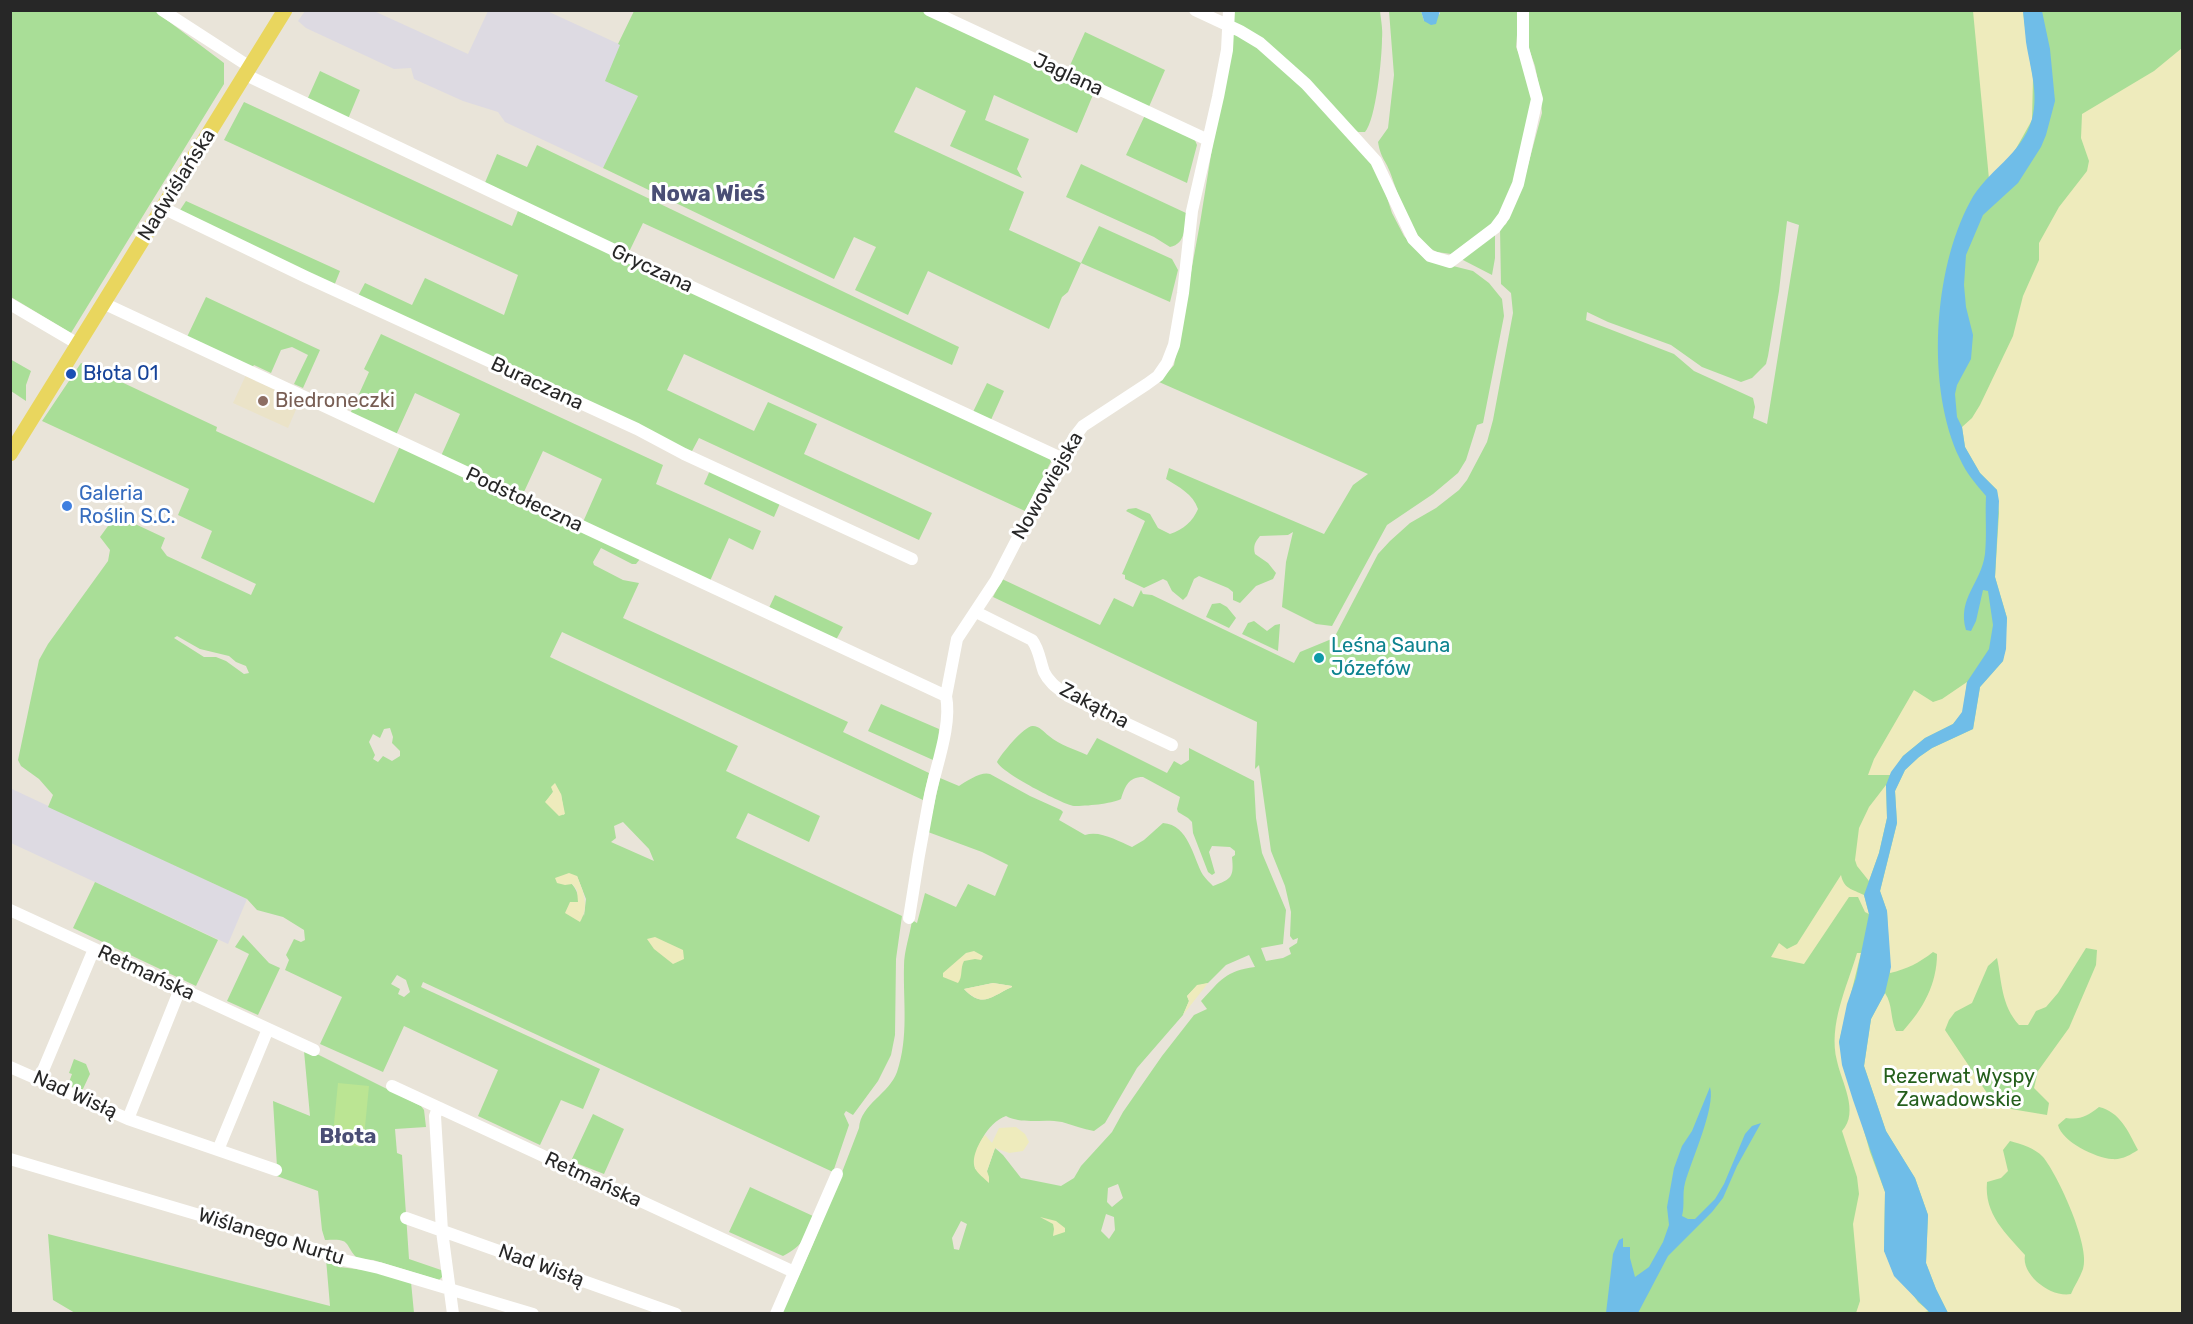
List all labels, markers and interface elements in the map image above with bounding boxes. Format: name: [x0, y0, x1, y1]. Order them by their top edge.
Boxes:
street label: Jaglana: [1029, 48, 1107, 102]
street label: Nadwiślańska: [133, 125, 221, 245]
district label: Nowa Wieś: [651, 182, 765, 208]
street label: Gryczana: [607, 240, 697, 298]
street label: Buraczana: [487, 352, 587, 416]
place label: Błota 01: [83, 362, 158, 386]
marker: Błota 01: [64, 367, 78, 381]
place label: Biedroneczki: [275, 389, 395, 413]
marker: Biedroneczki: [256, 394, 270, 408]
street label: Nowowiejska: [1007, 428, 1089, 544]
street label: Podstołeczna: [462, 462, 586, 538]
place label: Galeria Roślin S.C.: [79, 482, 176, 529]
marker: Galeria Roślin S.C.: [60, 499, 74, 513]
place label: Leśna Sauna Józefów: [1331, 634, 1450, 681]
marker: Leśna Sauna Józefów: [1312, 651, 1326, 665]
street label: Zakątna: [1055, 678, 1133, 734]
street label: Retmańska: [94, 940, 198, 1006]
park label: Rezerwat Wyspy Zawadowskie: [1883, 1065, 2035, 1112]
street label: Nad Wisłą: [29, 1066, 121, 1124]
district label: Błota: [320, 1124, 376, 1150]
street label: Retmańska: [541, 1147, 645, 1213]
street label: Wiślanego Nurtu: [195, 1203, 347, 1271]
street label: Nad Wisłą: [495, 1239, 587, 1293]

